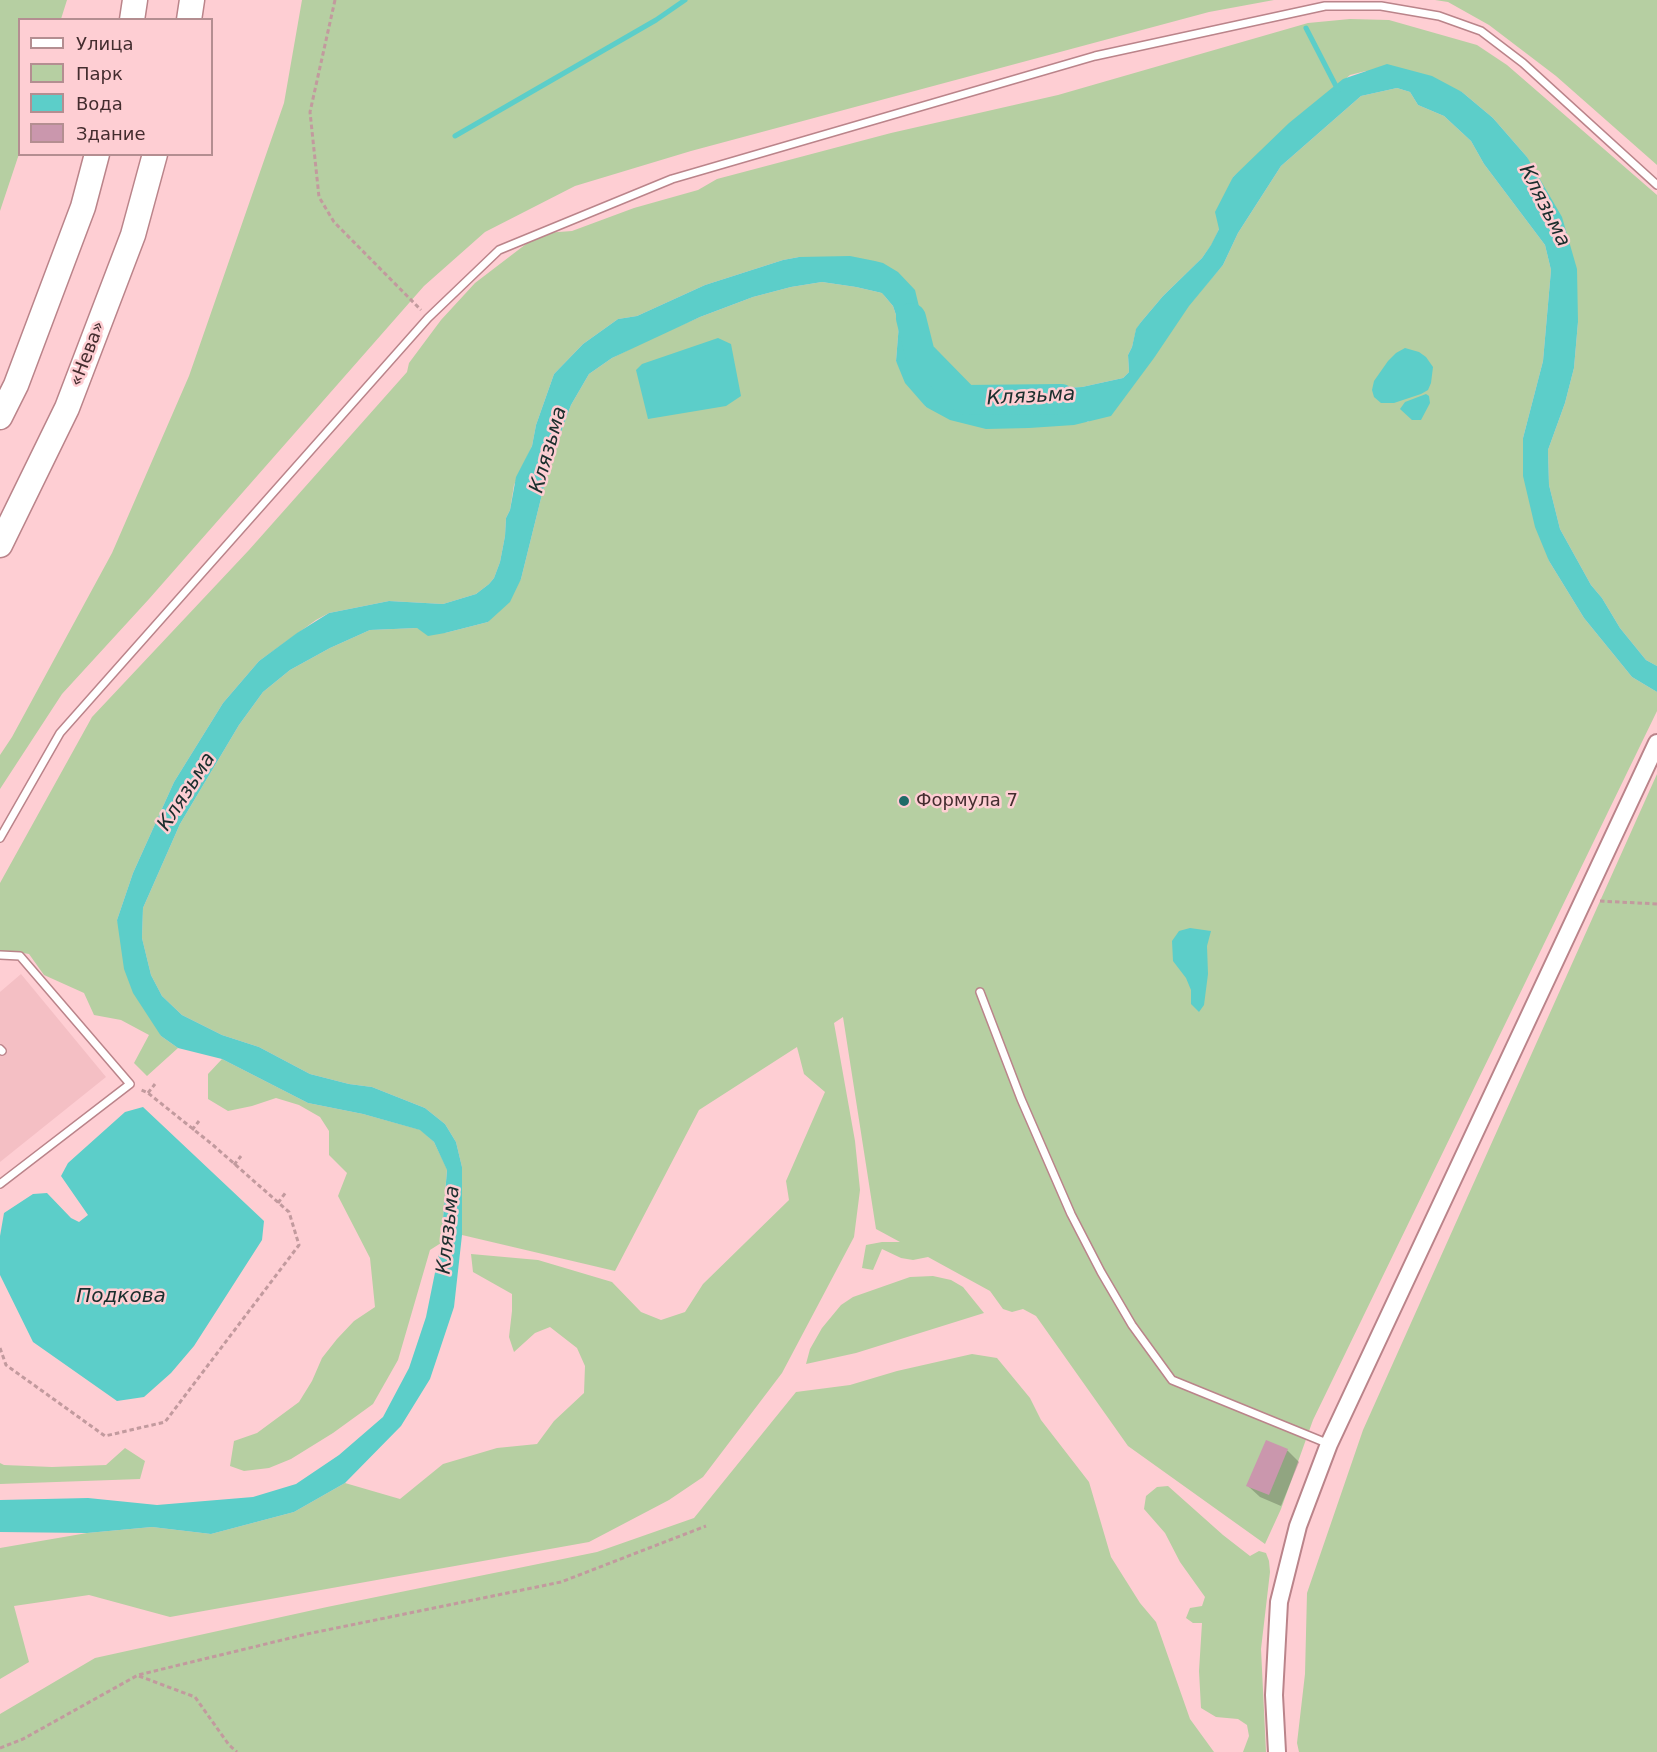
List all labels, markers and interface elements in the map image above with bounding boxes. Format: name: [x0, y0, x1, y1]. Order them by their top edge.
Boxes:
legend: [18, 18, 213, 156]
text: Улица: [76, 33, 133, 54]
text: Парк: [76, 63, 123, 84]
text: Вода: [76, 93, 123, 114]
text: Здание: [76, 123, 146, 144]
water label: Клязьма: [1513, 161, 1575, 251]
street label: «Нева»: [66, 318, 110, 390]
water label: Клязьма: [986, 383, 1076, 411]
water label: Клязьма: [525, 404, 573, 496]
water label: Клязьма: [153, 748, 221, 836]
place label: Формула 7: [916, 790, 1018, 812]
marker: Формула 7: [897, 794, 911, 808]
water label: Клязьма: [432, 1185, 466, 1275]
water label: Подкова: [76, 1285, 166, 1309]

